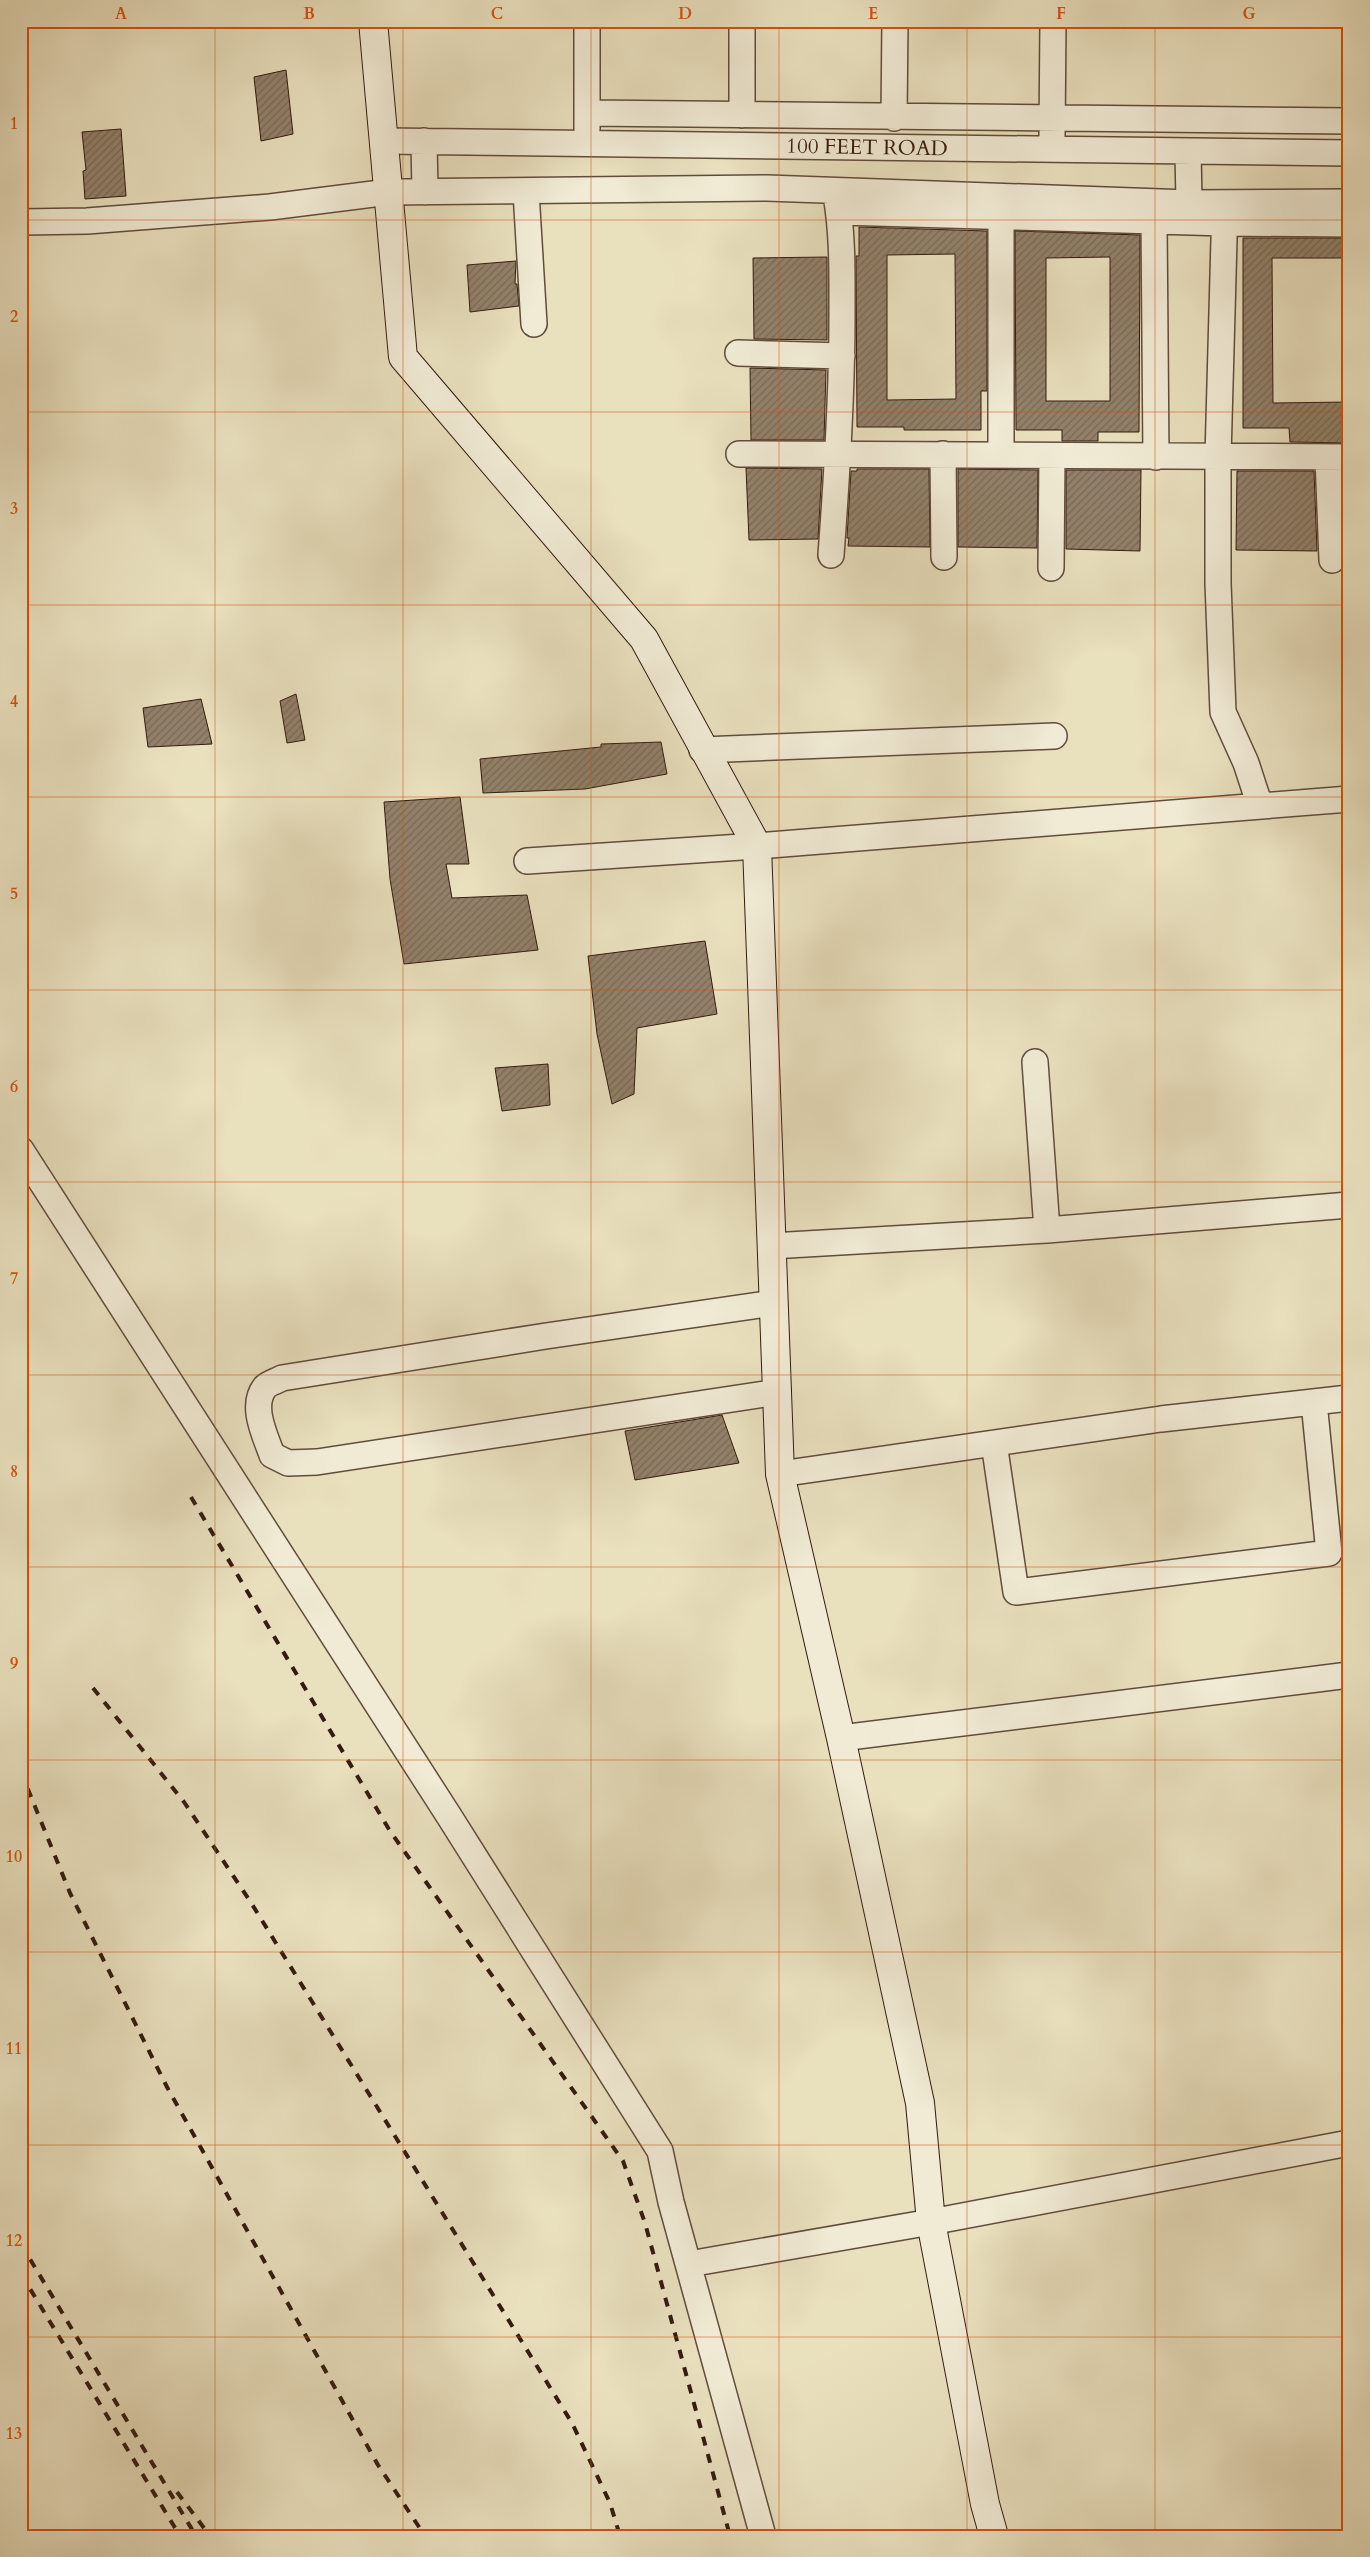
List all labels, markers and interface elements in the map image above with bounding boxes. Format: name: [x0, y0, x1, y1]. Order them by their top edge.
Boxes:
text: A: [115, 3, 127, 25]
text: B: [303, 3, 315, 25]
text: C: [491, 3, 503, 25]
text: D: [678, 3, 692, 25]
text: E: [868, 3, 878, 25]
text: F: [1056, 3, 1066, 25]
text: G: [1242, 3, 1256, 25]
text: 1: [10, 113, 18, 135]
street label: 100 FEET ROAD: [786, 132, 948, 163]
text: 2: [10, 306, 18, 328]
text: 3: [10, 498, 18, 520]
text: 4: [10, 691, 18, 713]
text: 5: [10, 883, 18, 905]
text: 6: [10, 1076, 18, 1098]
text: 7: [10, 1268, 18, 1290]
text: 8: [10, 1461, 18, 1483]
text: 9: [10, 1653, 18, 1675]
text: 10: [6, 1846, 22, 1868]
text: 11: [6, 2038, 22, 2060]
text: 12: [6, 2230, 22, 2252]
text: 13: [6, 2423, 22, 2445]

